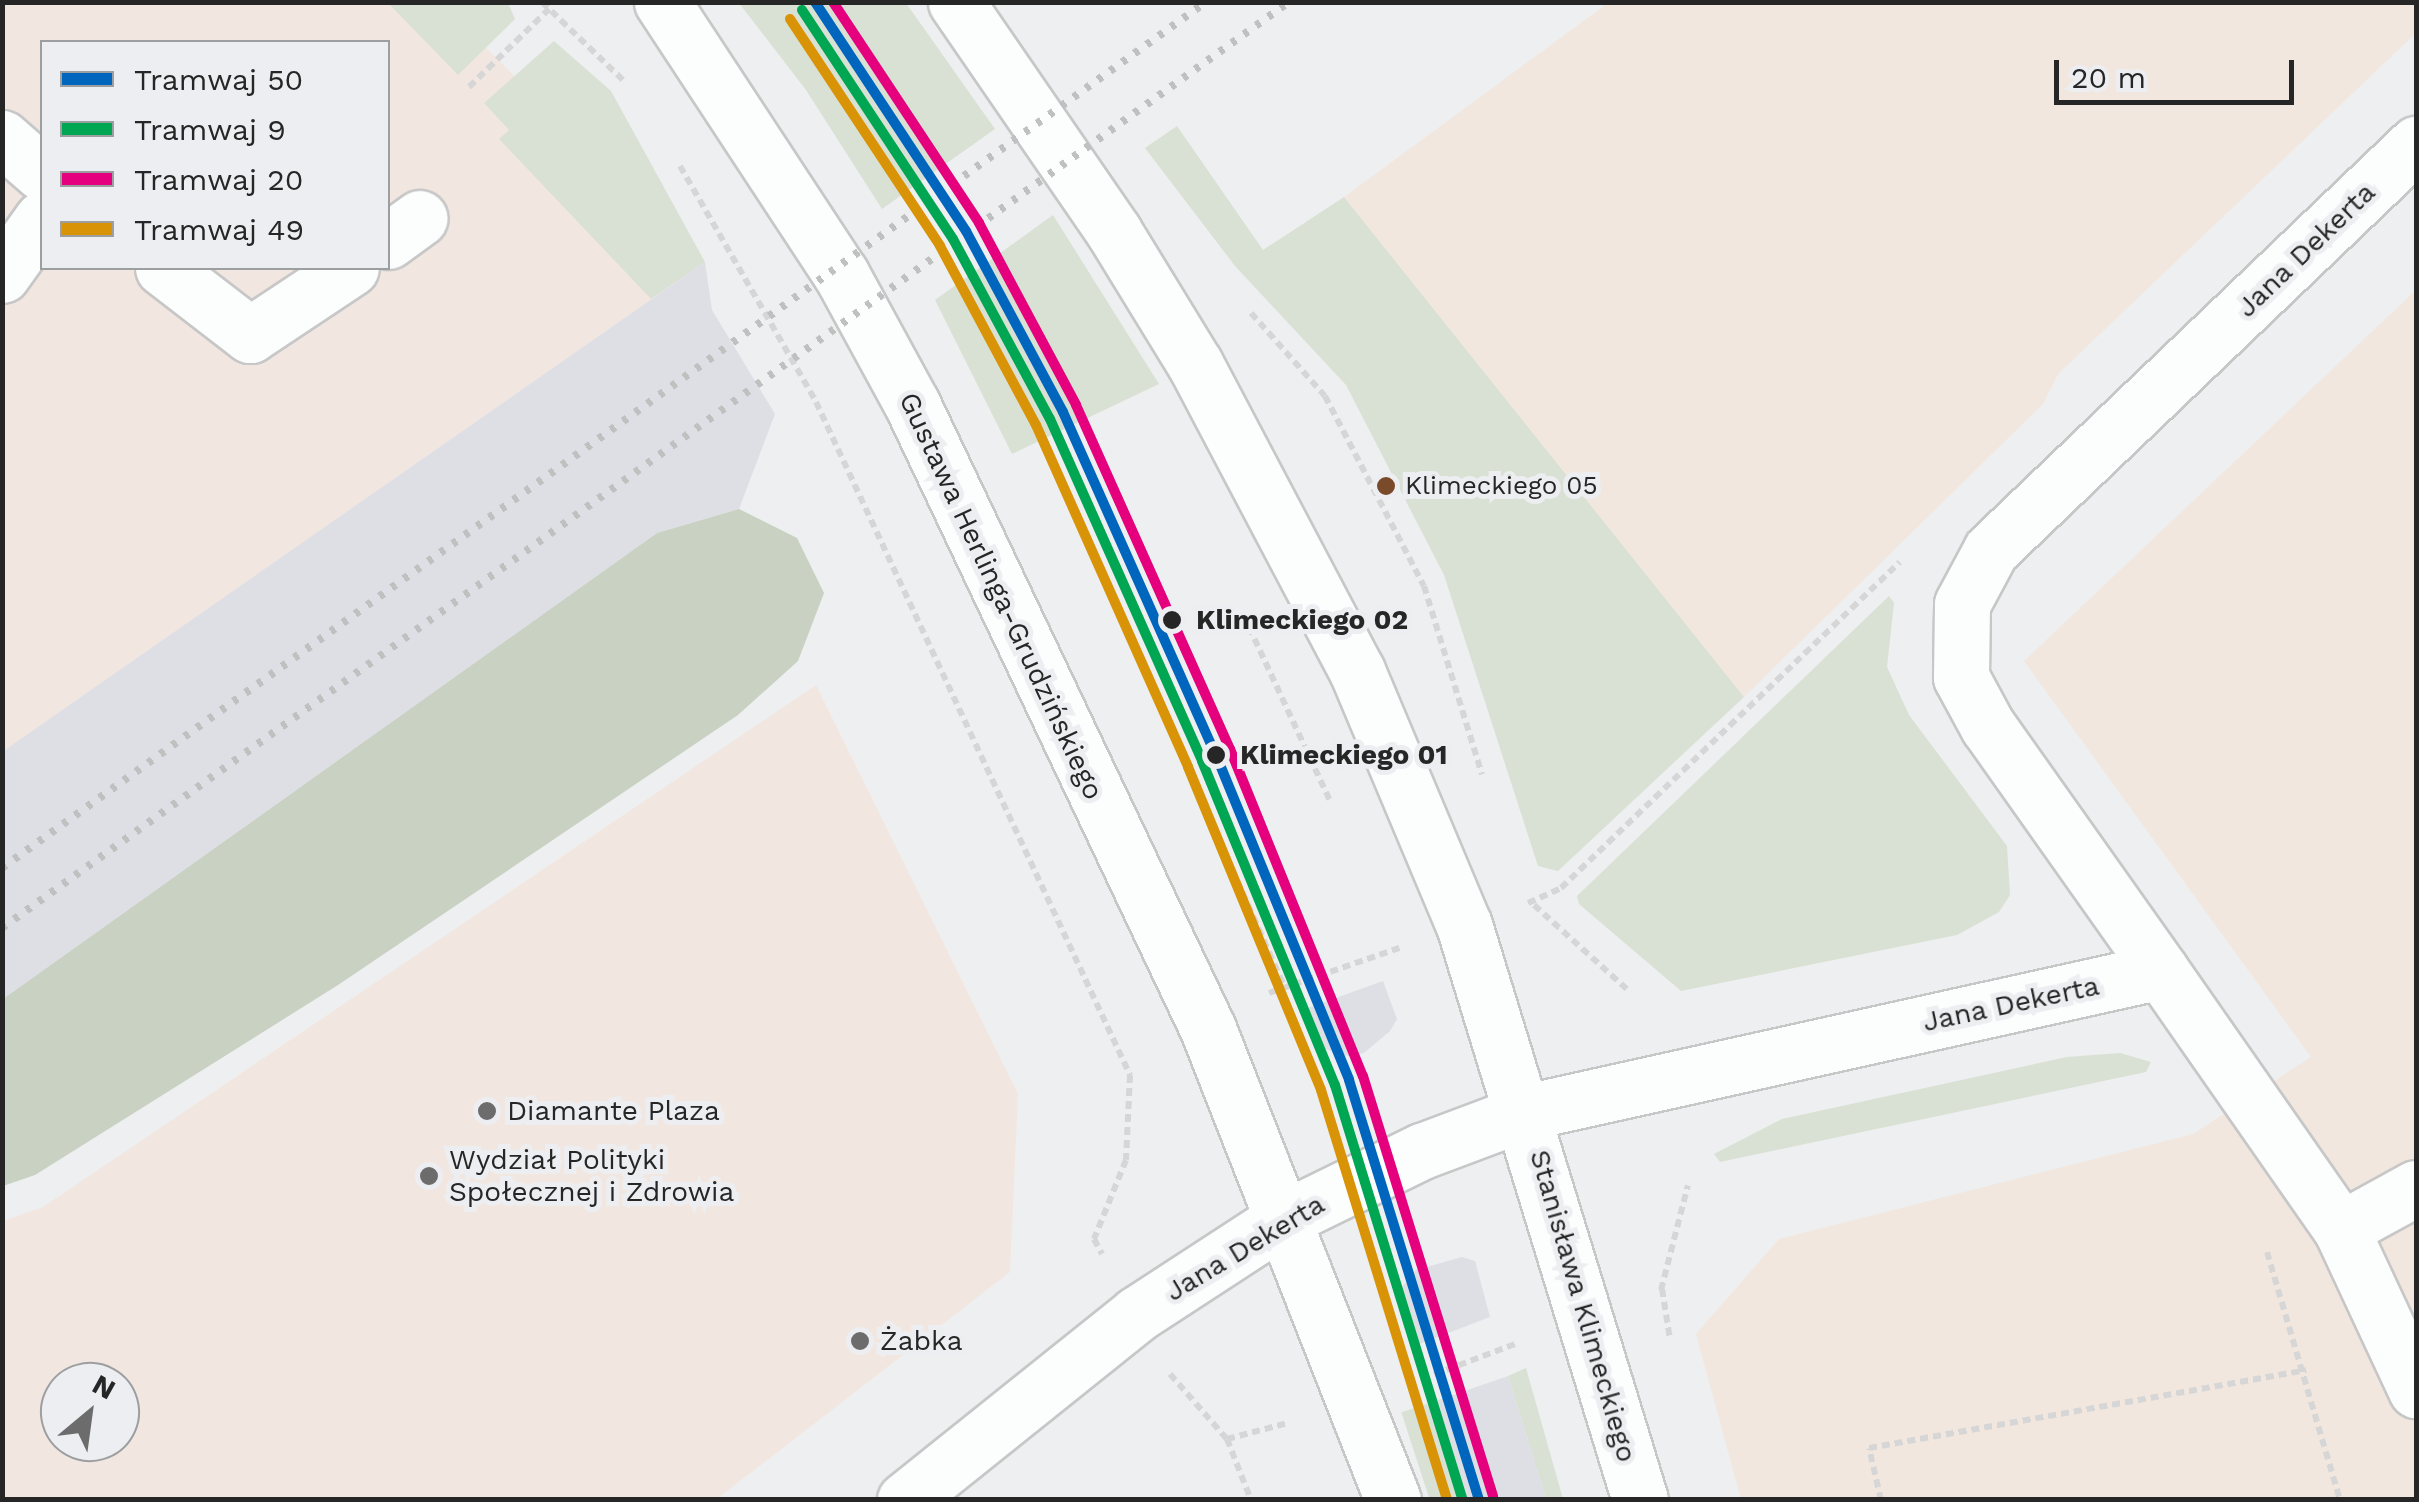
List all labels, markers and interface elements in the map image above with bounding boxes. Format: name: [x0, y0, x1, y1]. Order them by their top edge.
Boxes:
legend: [40, 40, 390, 270]
scale bar: [2059, 40, 2299, 102]
text: 20 m: [2071, 60, 2146, 95]
text: Tramwaj 50: [134, 62, 303, 97]
text: Tramwaj 9: [134, 112, 286, 147]
text: Tramwaj 20: [134, 162, 303, 197]
street label: Jana Dekerta: [2230, 175, 2382, 325]
text: Tramwaj 49: [134, 212, 304, 247]
street label: Gustawa Herlinga-Grudzińskiego: [892, 387, 1110, 805]
place label: Klimeckiego 05: [1405, 470, 1598, 502]
marker: Klimeckiego 05: [1376, 476, 1396, 496]
place label: Klimeckiego 02: [1196, 603, 1408, 637]
marker: Klimeckiego 02: [1157, 605, 1187, 635]
place label: Klimeckiego 01: [1240, 738, 1447, 772]
marker: Klimeckiego 01: [1201, 740, 1231, 770]
street label: Jana Dekerta: [1919, 969, 2103, 1039]
place label: Diamante Plaza: [507, 1094, 720, 1128]
marker: Diamante Plaza: [476, 1100, 498, 1122]
place label: Wydział Polityki Społecznej i Zdrowia: [449, 1143, 734, 1209]
street label: Stanisława Klimeckiego: [1522, 1146, 1644, 1466]
marker: Wydział Polityki Społecznej i Zdrowia: [418, 1165, 440, 1187]
street label: Jana Dekerta: [1159, 1187, 1331, 1309]
place label: Żabka: [880, 1324, 962, 1358]
marker: Żabka: [849, 1330, 871, 1352]
north arrow: [40, 1362, 140, 1462]
text: N: [87, 1368, 121, 1407]

